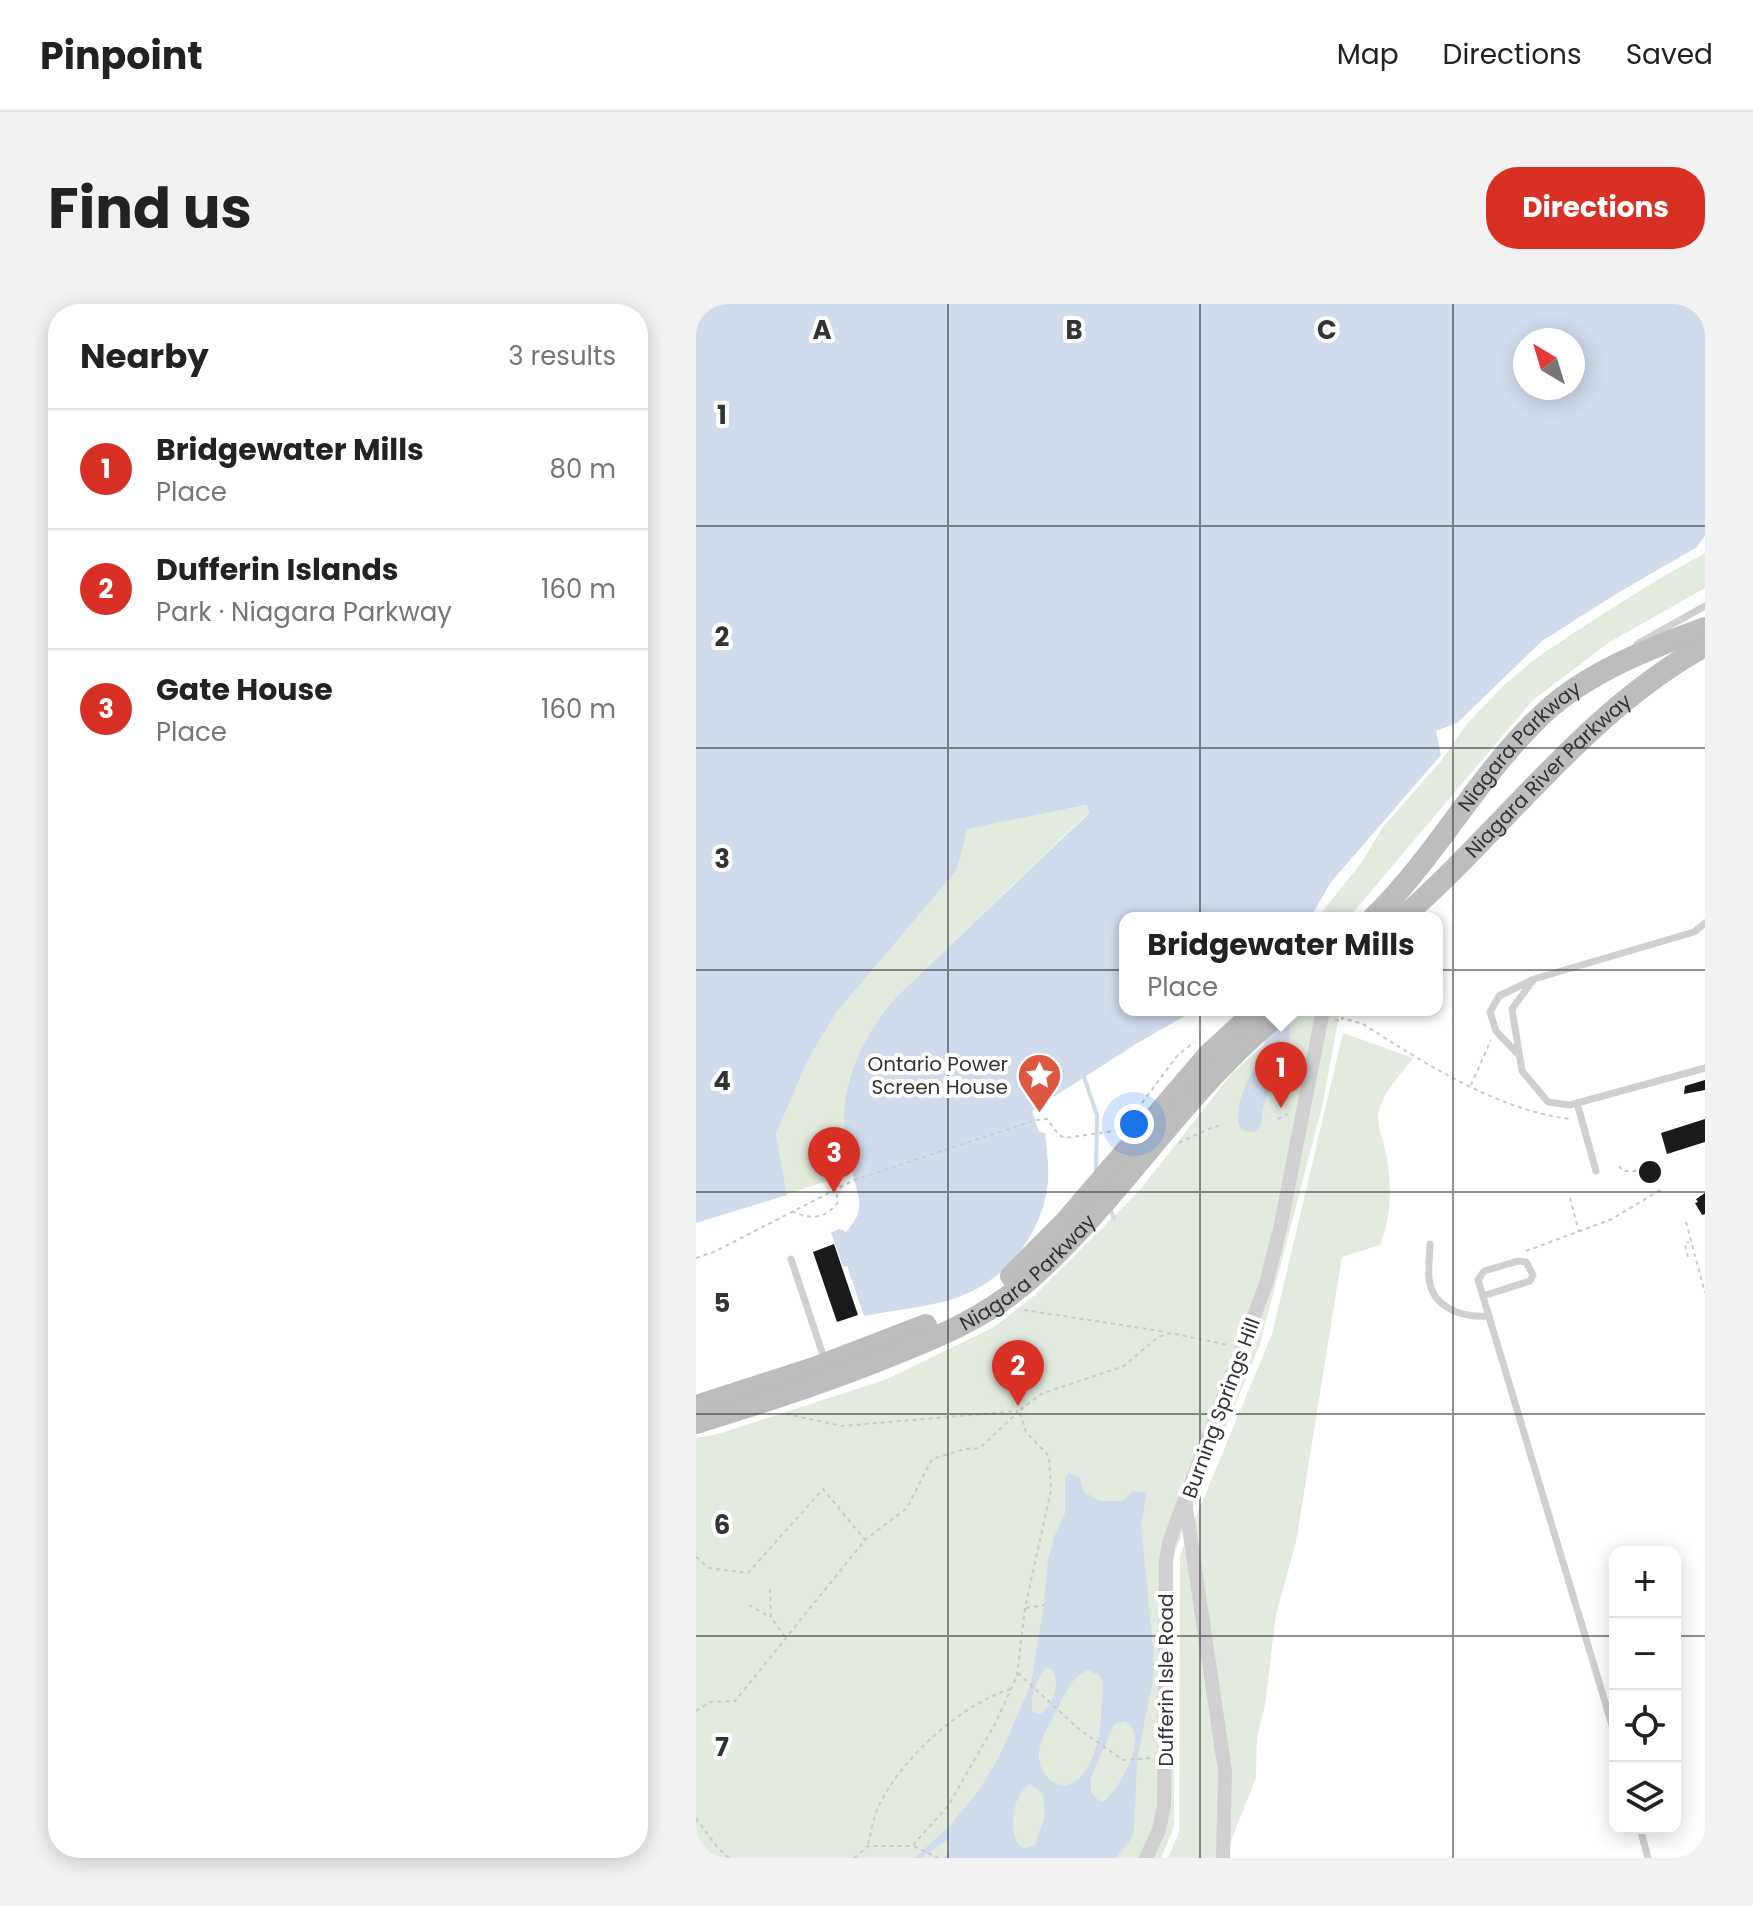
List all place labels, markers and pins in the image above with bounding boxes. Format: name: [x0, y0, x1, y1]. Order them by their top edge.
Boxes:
pin: 1: [1255, 1042, 1307, 1108]
place label: Ontario Power Screen House: [868, 1050, 1008, 1101]
place icon: Ontario Power Screen House: [1015, 1052, 1063, 1115]
pin: 3: [808, 1127, 860, 1193]
pin: 2: [992, 1340, 1044, 1406]

